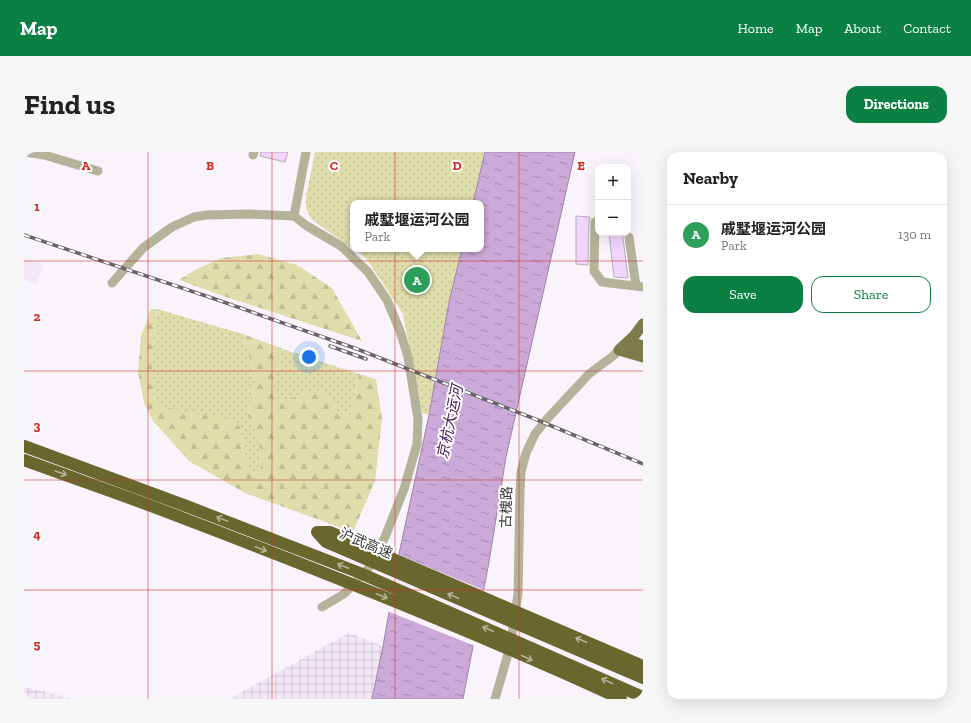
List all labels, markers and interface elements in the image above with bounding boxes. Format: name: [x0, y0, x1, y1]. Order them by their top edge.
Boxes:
text: Map: [20, 17, 57, 40]
text: Home: [738, 20, 774, 37]
text: Map: [796, 20, 822, 37]
text: About: [844, 20, 881, 37]
text: Contact: [903, 20, 951, 37]
button: Directions: [846, 86, 947, 123]
text: Find us: [24, 88, 115, 121]
text: A: [82, 158, 91, 173]
text: B: [206, 158, 214, 173]
text: C: [330, 158, 338, 173]
text: D: [452, 158, 462, 173]
text: E: [577, 158, 585, 173]
map controls: [595, 164, 631, 236]
button: +: [595, 164, 631, 200]
text: Nearby: [683, 168, 738, 188]
text: 1: [34, 199, 40, 214]
popup: [350, 200, 484, 252]
button: −: [595, 200, 631, 236]
text: 戚墅堰运河公园: [364, 211, 470, 229]
text: 戚墅堰运河公园: [721, 220, 826, 238]
text: A: [692, 227, 700, 242]
text: 130 m: [898, 227, 931, 242]
text: Park: [364, 229, 390, 244]
text: Park: [721, 238, 747, 253]
pin: A: [404, 265, 430, 295]
button: Save: [683, 276, 803, 313]
button: Share: [811, 276, 931, 313]
text: 2: [34, 309, 41, 324]
your location: [299, 347, 319, 367]
water label: 京杭大运河: [433, 381, 467, 461]
text: 3: [34, 418, 41, 433]
one-way arrow: [54, 470, 66, 478]
street label: 古槐路: [497, 486, 516, 528]
one-way arrow: [216, 515, 228, 523]
street label: 沪武高速: [337, 525, 395, 562]
text: 4: [33, 527, 41, 542]
one-way arrow: [254, 545, 266, 553]
one-way arrow: [338, 562, 350, 570]
one-way arrow: [447, 592, 459, 600]
one-way arrow: [375, 593, 387, 601]
one-way arrow: [483, 625, 495, 632]
one-way arrow: [576, 635, 588, 643]
text: 5: [34, 637, 41, 652]
one-way arrow: [521, 654, 533, 662]
one-way arrow: [602, 677, 614, 684]

